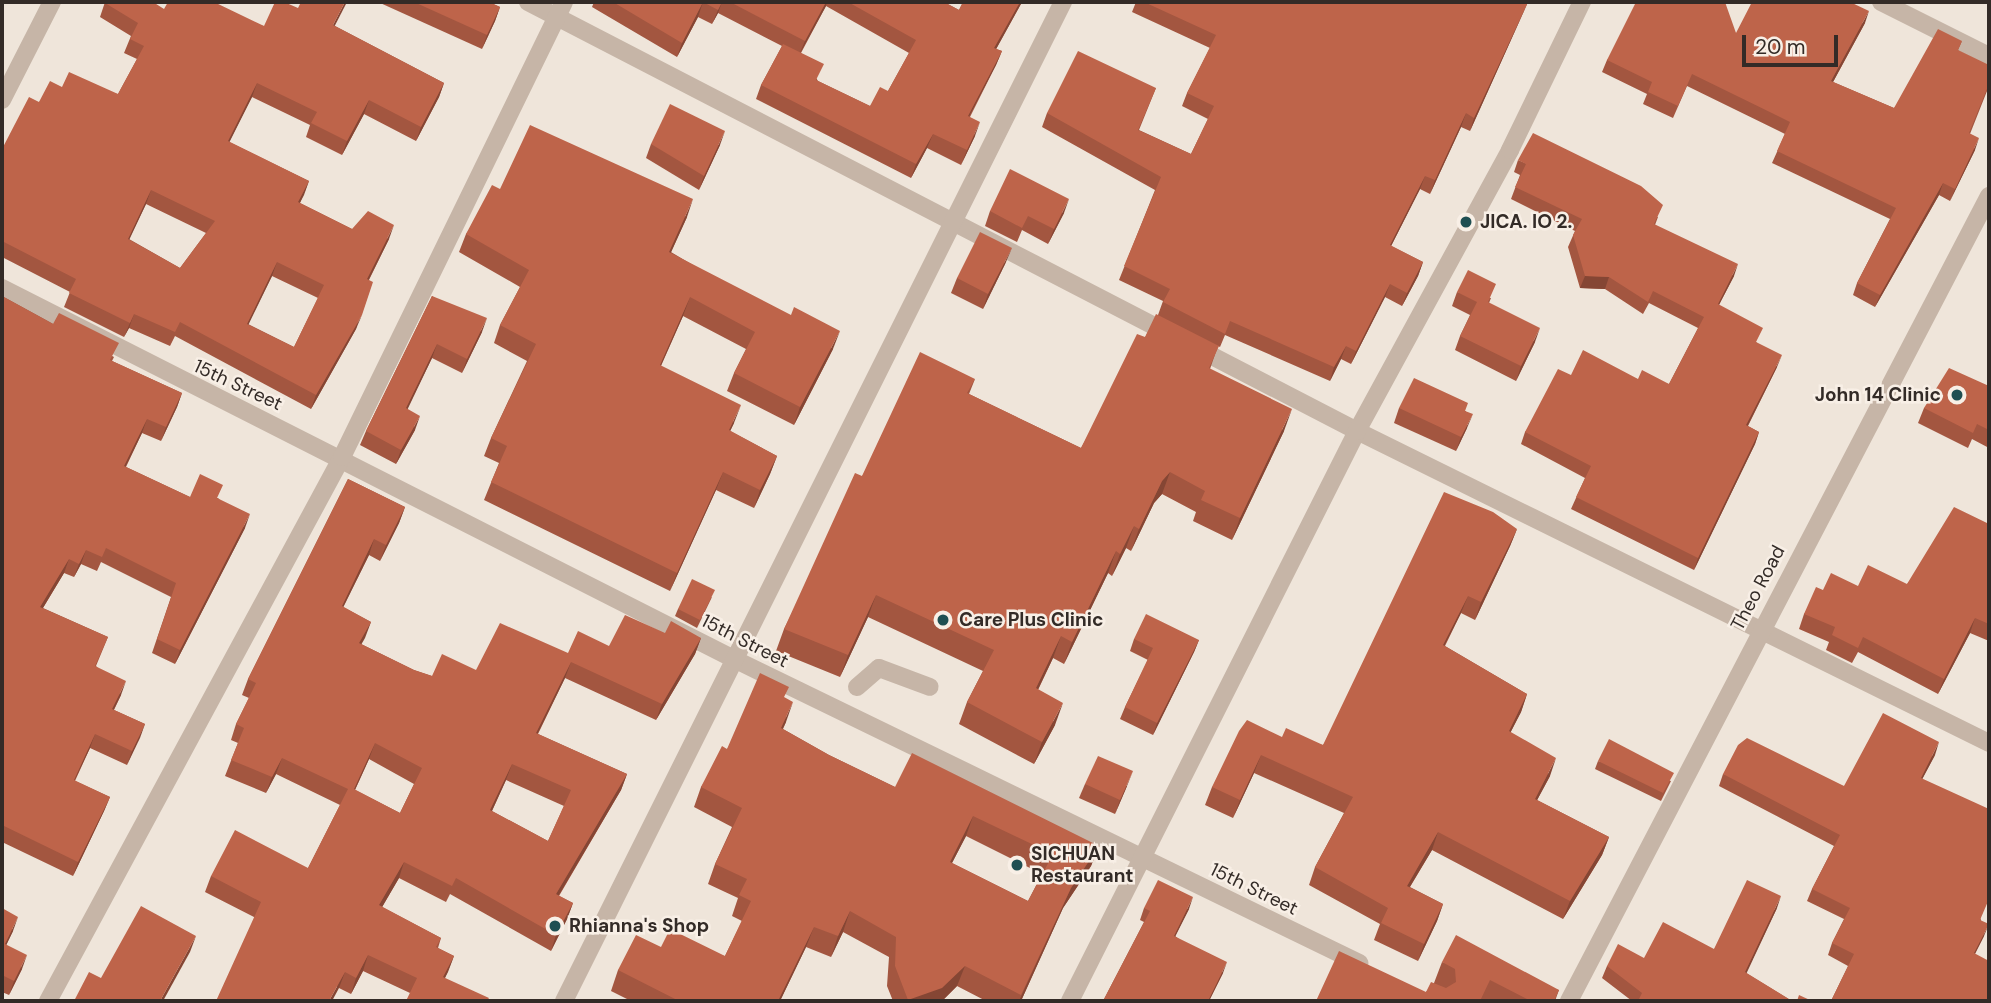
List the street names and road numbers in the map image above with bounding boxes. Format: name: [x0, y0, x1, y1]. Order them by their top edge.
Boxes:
street label: 15th Street: [190, 355, 286, 415]
street label: Theo Road: [1726, 542, 1790, 634]
street label: 15th Street: [698, 609, 792, 673]
street label: 15th Street: [1206, 858, 1302, 920]

